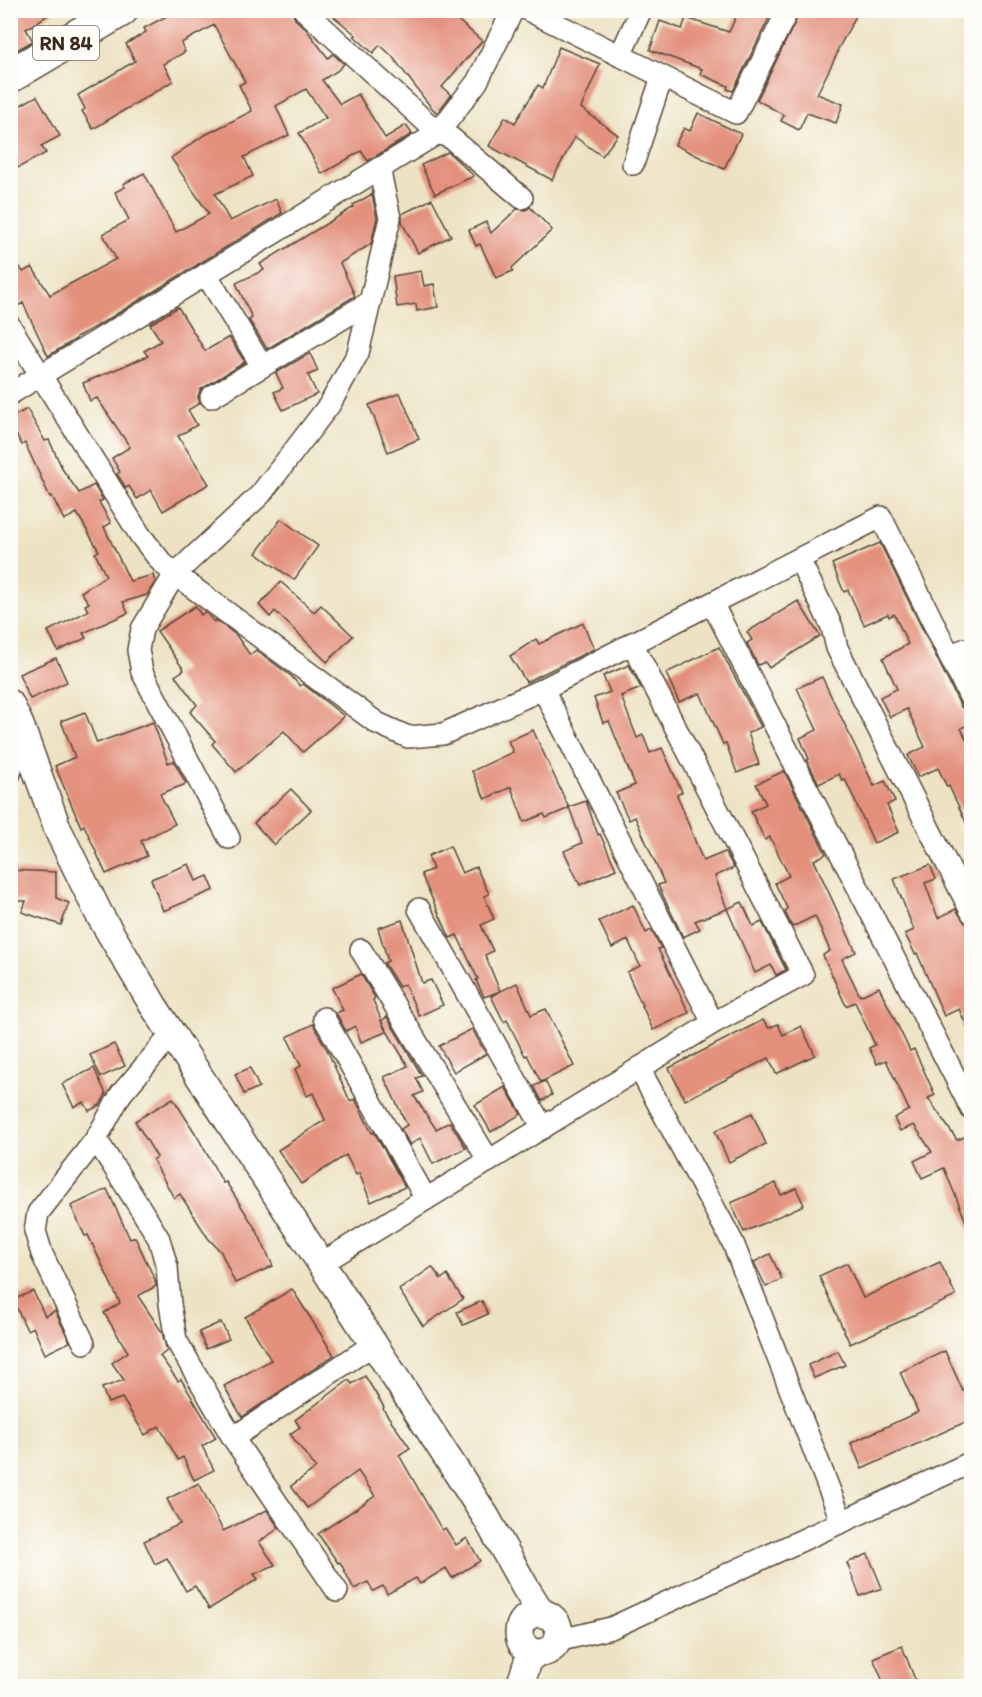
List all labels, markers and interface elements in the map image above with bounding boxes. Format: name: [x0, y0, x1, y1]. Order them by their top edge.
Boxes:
road number: RN 84: [33, 26, 99, 60]

